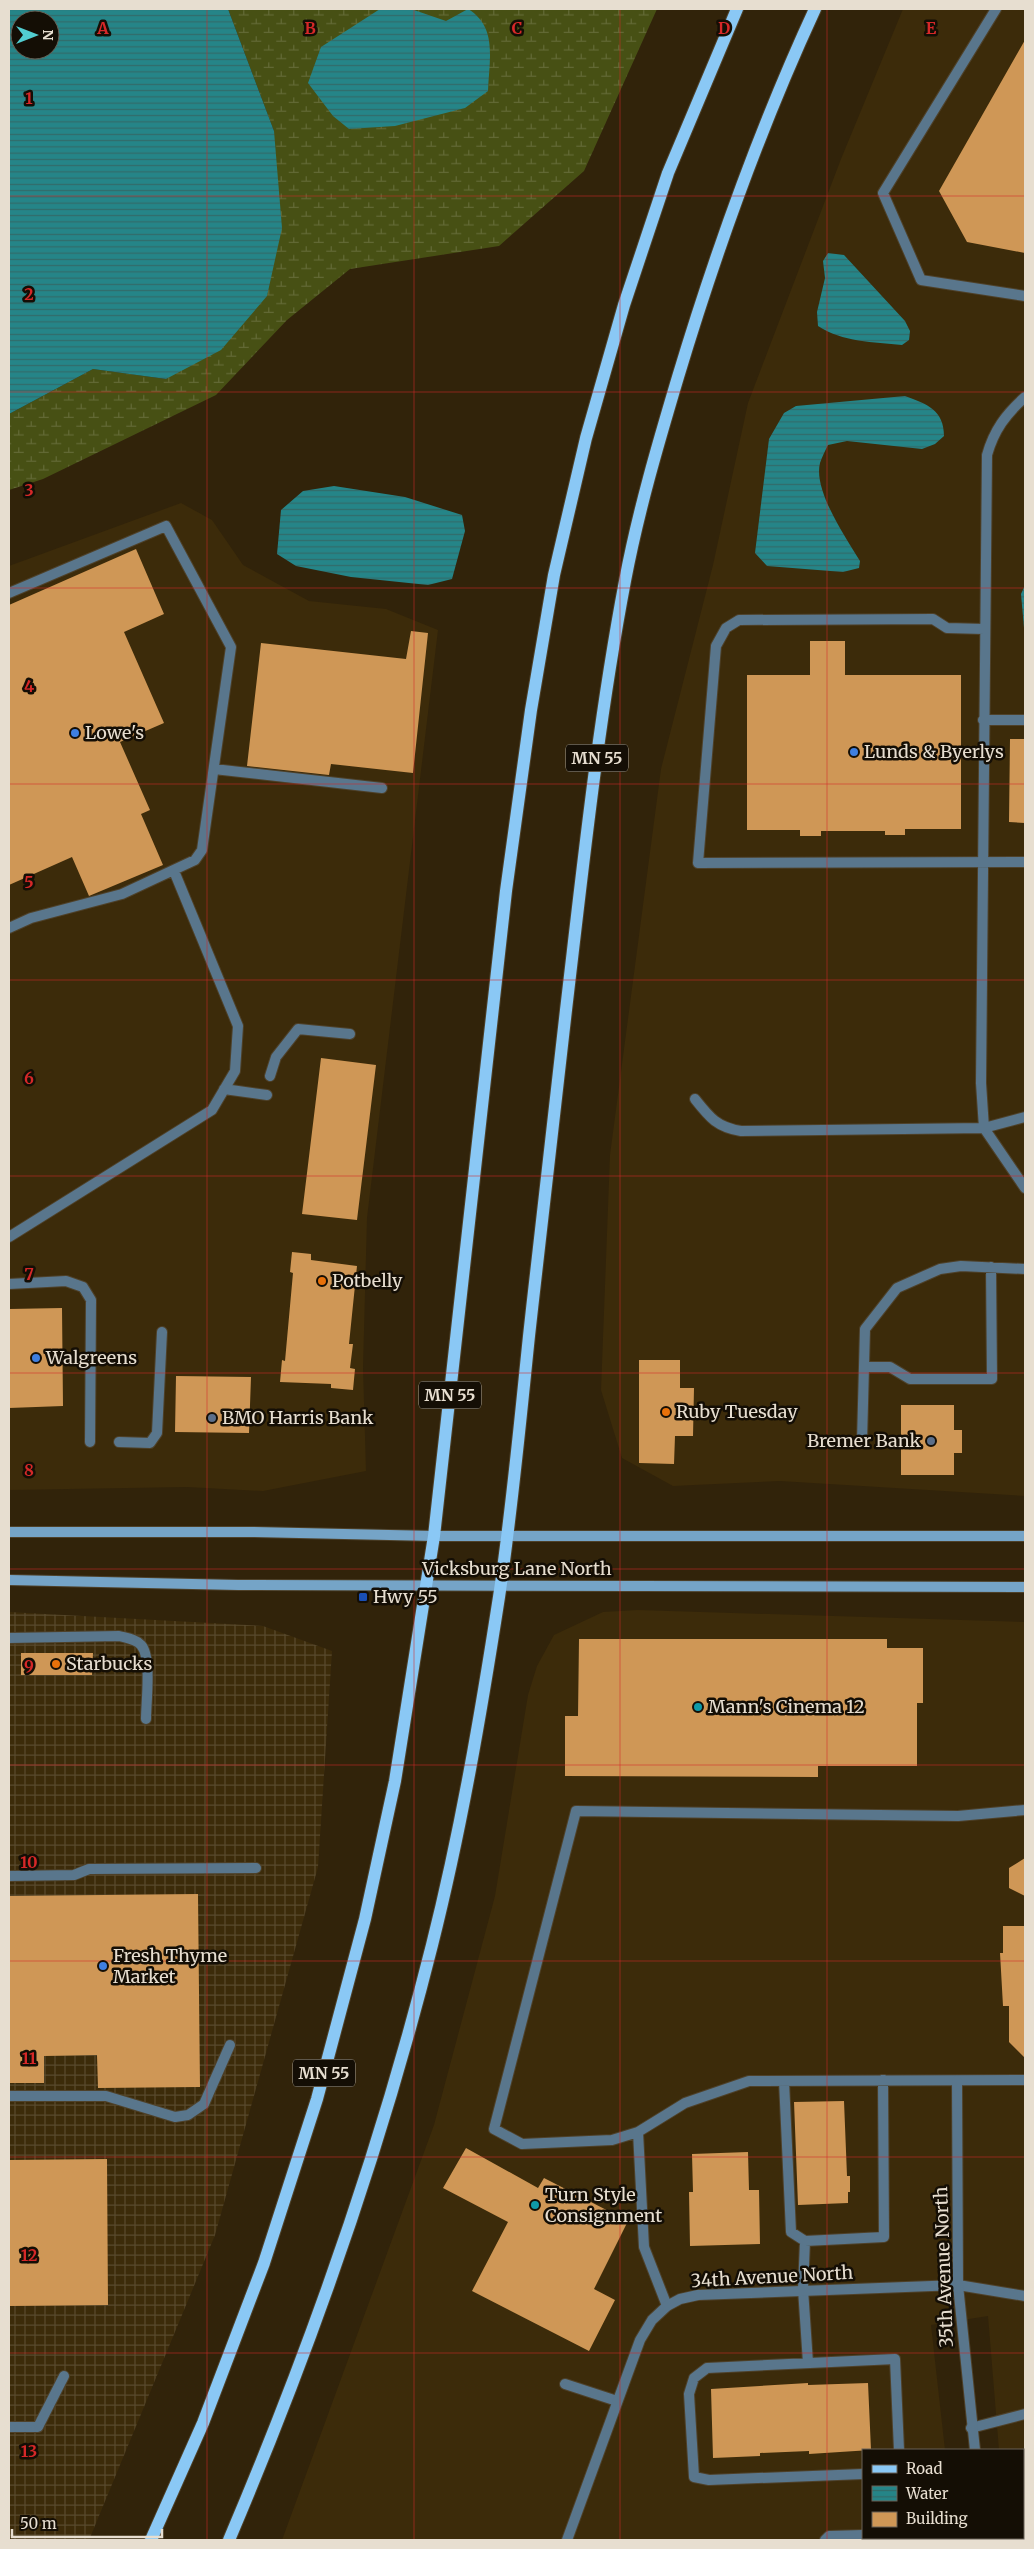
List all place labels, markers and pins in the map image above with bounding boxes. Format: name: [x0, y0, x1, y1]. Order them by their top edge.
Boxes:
place label: Lowe's: [85, 721, 144, 744]
marker: Lowe's: [69, 727, 81, 739]
place label: Lunds & Byerlys: [864, 740, 1004, 763]
marker: Lunds & Byerlys: [848, 746, 860, 758]
place label: Potbelly: [332, 1269, 403, 1292]
marker: Potbelly: [316, 1275, 328, 1287]
place label: Walgreens: [45, 1346, 137, 1369]
marker: Walgreens: [30, 1352, 42, 1364]
place label: Ruby Tuesday: [676, 1400, 798, 1423]
place label: BMO Harris Bank: [222, 1406, 374, 1429]
marker: Ruby Tuesday: [660, 1406, 672, 1418]
marker: BMO Harris Bank: [206, 1412, 218, 1424]
place label: Bremer Bank: [807, 1429, 922, 1452]
marker: Bremer Bank: [925, 1435, 937, 1447]
place label: Hwy 55: [373, 1585, 438, 1608]
marker: Hwy 55: [357, 1591, 369, 1603]
place label: Starbucks: [66, 1652, 152, 1675]
marker: Starbucks: [50, 1658, 62, 1670]
place label: Mann's Cinema 12: [708, 1695, 865, 1718]
marker: Mann's Cinema 12: [692, 1701, 704, 1713]
place label: Fresh Thyme Market: [113, 1944, 227, 1988]
marker: Fresh Thyme Market: [97, 1960, 109, 1972]
place label: Turn Style Consignment: [545, 2183, 662, 2227]
marker: Turn Style Consignment: [529, 2199, 541, 2211]

